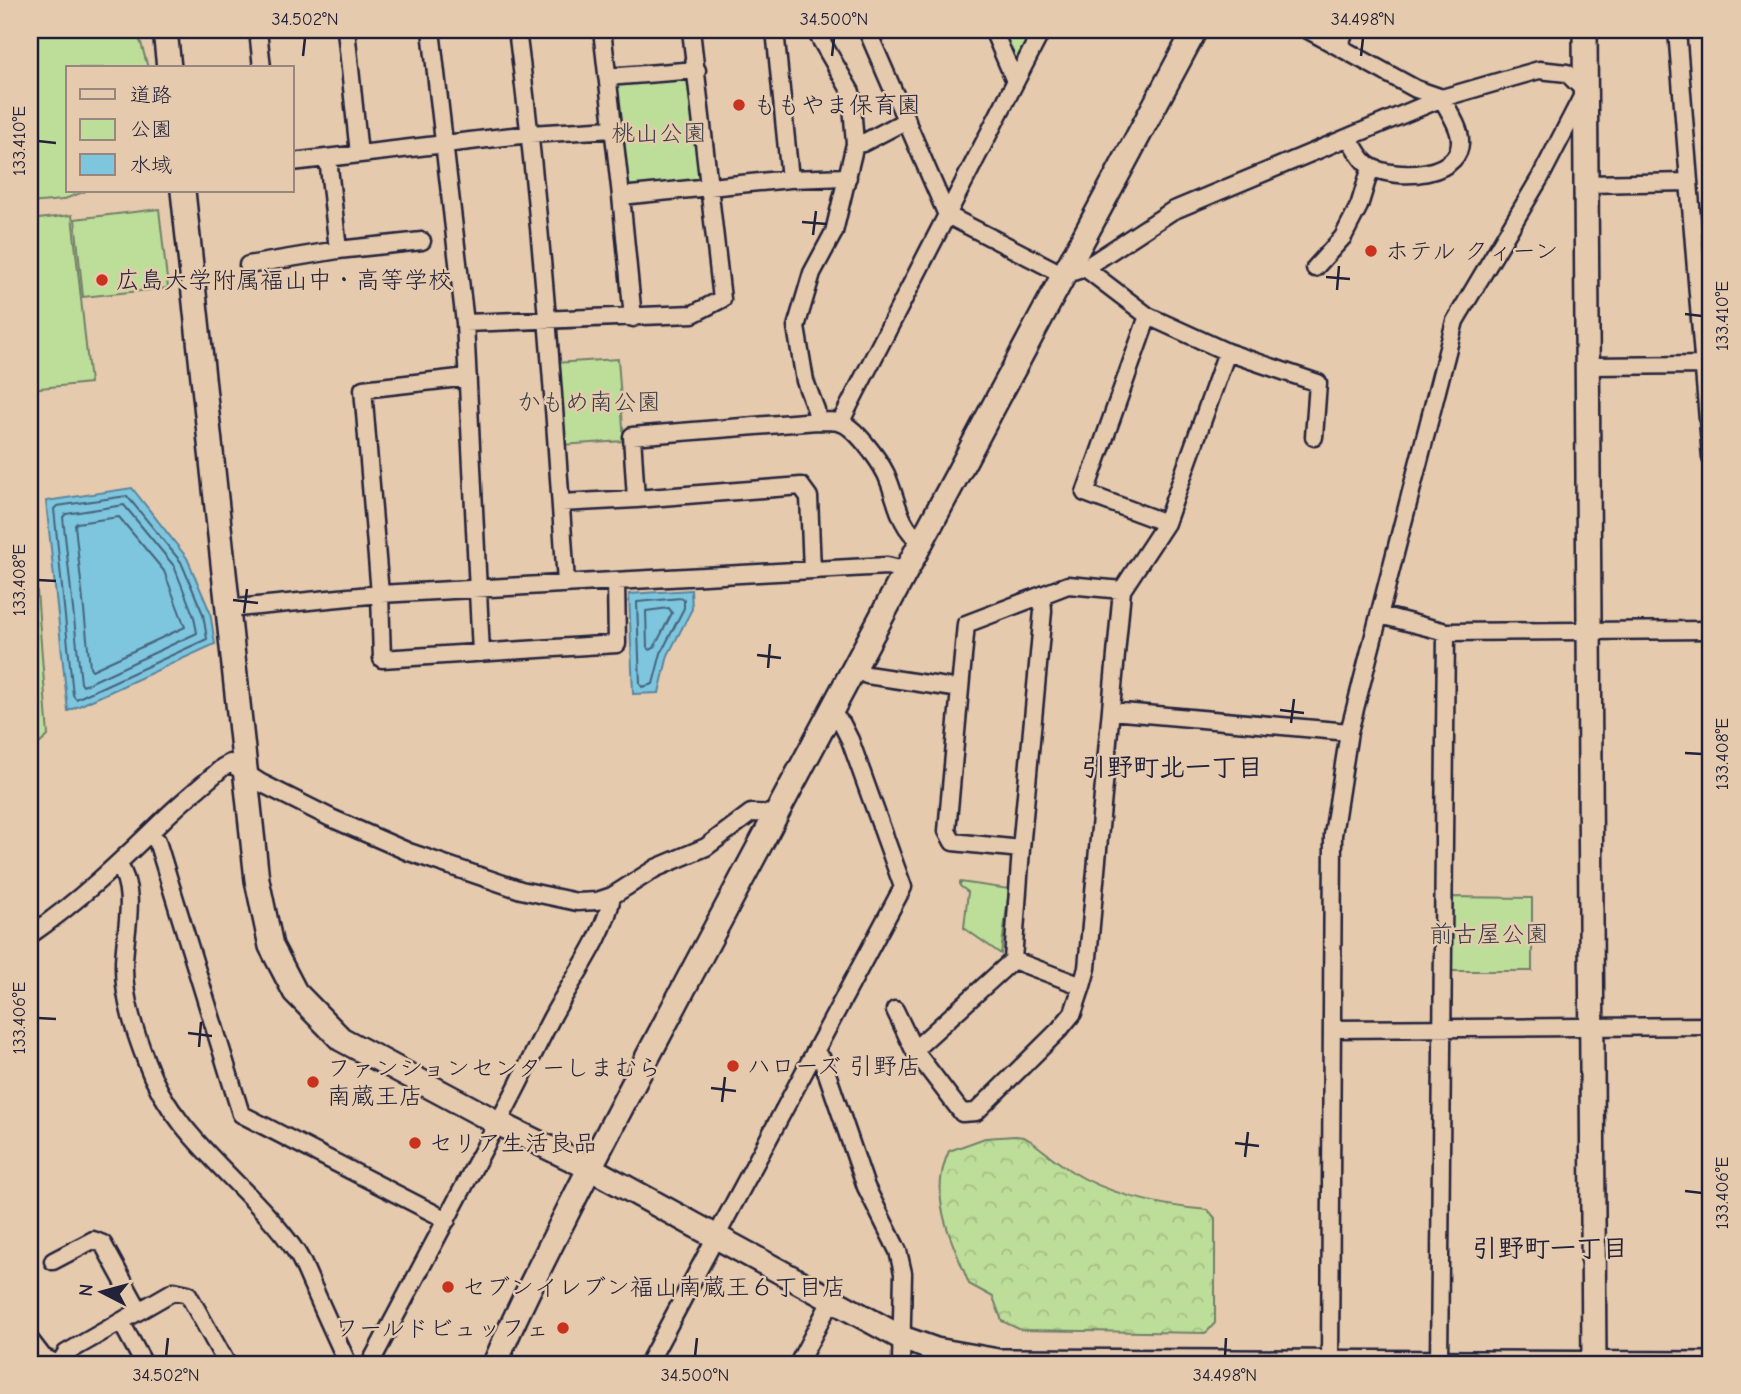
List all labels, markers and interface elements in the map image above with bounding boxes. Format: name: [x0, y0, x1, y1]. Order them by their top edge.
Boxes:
text: 34.502°N: [272, 9, 339, 30]
text: 34.500°N: [800, 9, 868, 30]
text: 34.498°N: [1331, 9, 1395, 30]
legend: [66, 66, 294, 192]
text: 道路: [130, 83, 172, 107]
place label: ももやま保育園: [753, 91, 921, 119]
marker: ももやま保育園: [731, 97, 747, 113]
text: 133.410°E: [9, 106, 30, 176]
text: 公園: [130, 117, 172, 141]
park label: 桃山公園: [611, 119, 707, 147]
text: 水域: [130, 153, 172, 177]
place label: ホテル クィーン: [1385, 237, 1559, 265]
marker: ホテル クィーン: [1363, 243, 1379, 259]
place label: 広島大学附属福山中・高等学校: [116, 266, 452, 294]
marker: 広島大学附属福山中・高等学校: [94, 272, 110, 288]
text: 133.410°E: [1712, 281, 1733, 351]
park label: かもめ南公園: [517, 388, 661, 416]
text: 133.408°E: [9, 544, 30, 616]
text: 133.408°E: [1712, 718, 1733, 790]
district label: 引野町北一丁目: [1081, 753, 1263, 783]
park label: 前古屋公園: [1429, 920, 1549, 948]
text: 133.406°E: [9, 981, 30, 1054]
place label: ハローズ 引野店: [747, 1052, 921, 1080]
place label: ファンションセンターしまむら 南蔵王店: [327, 1054, 662, 1110]
marker: ハローズ 引野店: [725, 1058, 741, 1074]
marker: ファンションセンターしまむら 南蔵王店: [305, 1074, 321, 1090]
place label: セリア生活良品: [429, 1129, 597, 1157]
marker: セリア生活良品: [407, 1135, 423, 1151]
text: 133.406°E: [1712, 1156, 1733, 1229]
district label: 引野町一丁目: [1472, 1234, 1628, 1264]
north arrow: [66, 1258, 136, 1328]
place label: セブンイレブン福山南蔵王６丁目店: [462, 1273, 846, 1301]
marker: セブンイレブン福山南蔵王６丁目店: [440, 1279, 456, 1295]
text: N: [75, 1283, 98, 1298]
place label: ワールドビュッフェ: [334, 1314, 549, 1342]
marker: ワールドビュッフェ: [555, 1320, 571, 1336]
text: 34.502°N: [133, 1365, 200, 1386]
text: 34.500°N: [661, 1365, 729, 1386]
text: 34.498°N: [1193, 1365, 1257, 1386]

